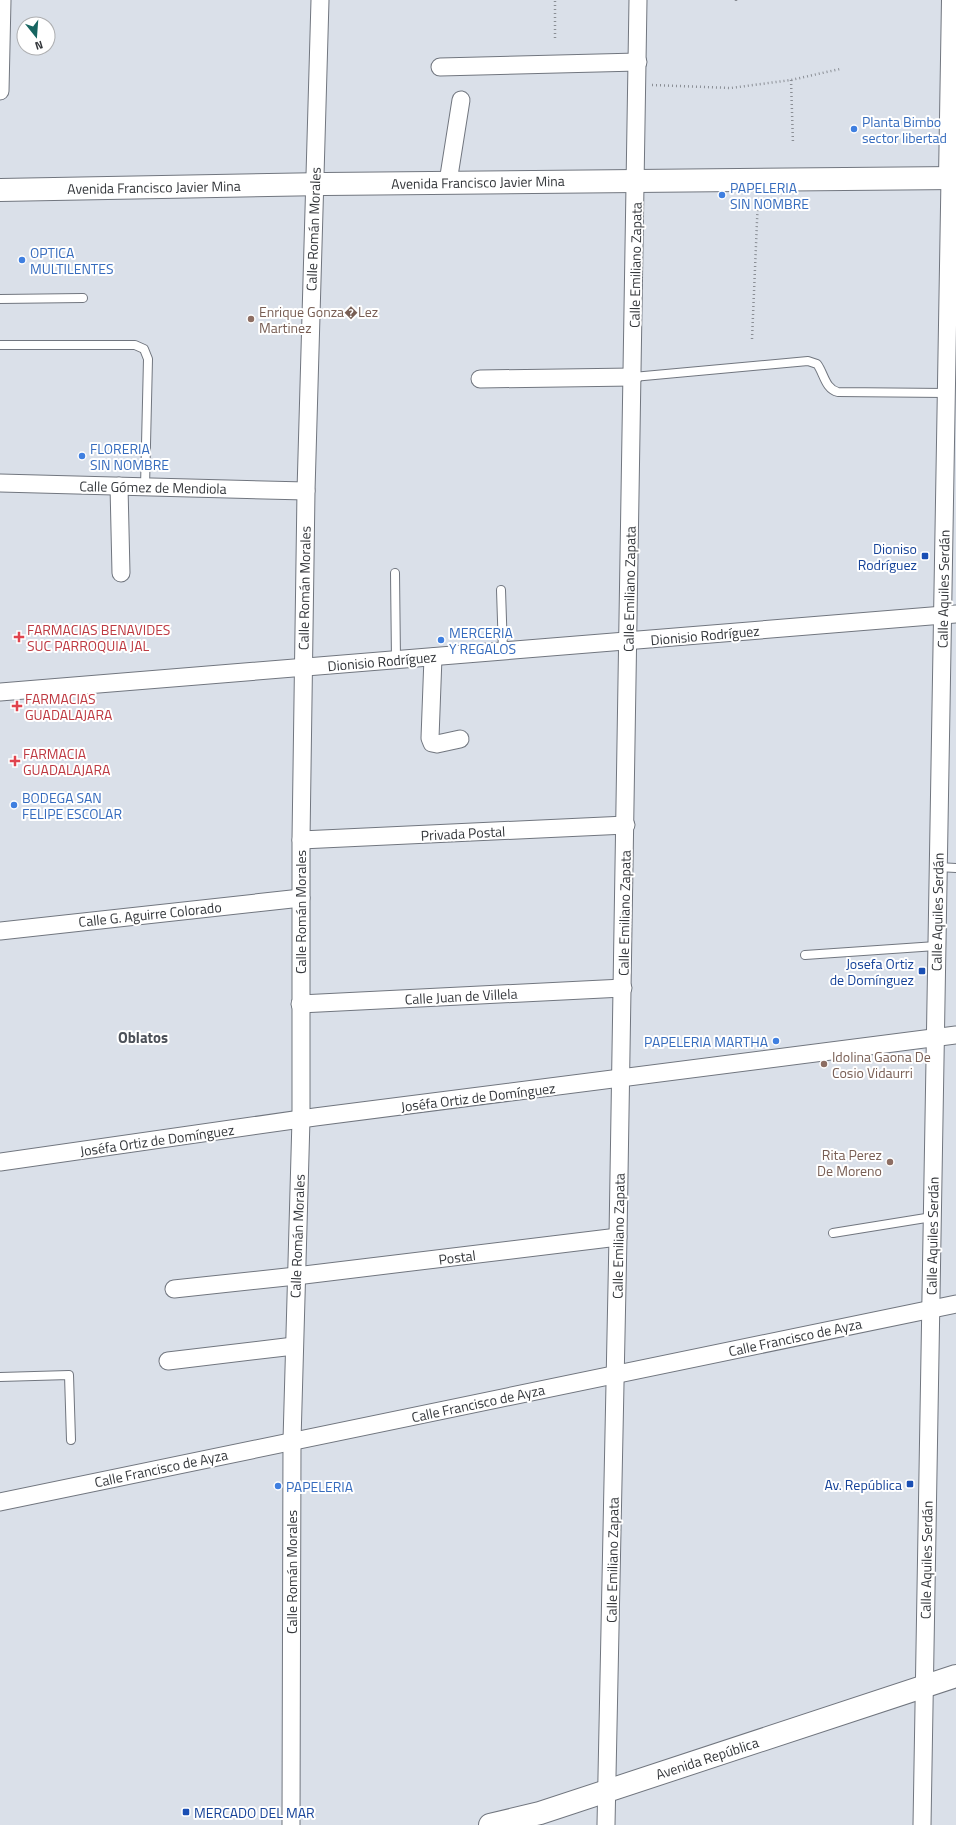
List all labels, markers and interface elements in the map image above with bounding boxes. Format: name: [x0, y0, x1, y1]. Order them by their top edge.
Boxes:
north arrow: [16, 16, 56, 56]
text: N: [33, 37, 45, 54]
place label: Planta Bimbo sector libertad: [862, 111, 947, 148]
marker: Planta Bimbo sector libertad: [849, 124, 859, 134]
street label: Calle Román Morales: [300, 167, 326, 291]
street label: Avenida Francisco Javier Mina: [391, 170, 565, 194]
street label: Avenida Francisco Javier Mina: [67, 175, 241, 199]
place label: PAPELERIA SIN NOMBRE: [730, 177, 809, 214]
marker: PAPELERIA SIN NOMBRE: [717, 190, 727, 200]
street label: Calle Emiliano Zapata: [623, 202, 647, 328]
place label: OPTICA MULTILENTES: [30, 242, 114, 279]
marker: OPTICA MULTILENTES: [17, 255, 27, 265]
place label: Enrique Gonza�Lez Martinez: [259, 301, 378, 338]
marker: Enrique Gonza�Lez Martinez: [246, 314, 256, 324]
place label: FLORERIA SIN NOMBRE: [90, 438, 169, 475]
marker: FLORERIA SIN NOMBRE: [77, 451, 87, 461]
street label: Calle Gómez de Mendiola: [79, 475, 227, 499]
street label: Calle Román Morales: [292, 526, 316, 650]
street label: Calle Emiliano Zapata: [617, 526, 641, 652]
street label: Calle Aquiles Serdán: [931, 530, 955, 648]
place label: Dioniso Rodríguez: [858, 538, 917, 575]
marker: Dioniso Rodríguez: [920, 551, 930, 561]
place label: FARMACIAS BENAVIDES SUC PARROQUIA JAL: [27, 619, 170, 656]
street label: Dionisio Rodríguez: [650, 620, 760, 650]
place label: MERCERIA Y REGALOS: [449, 622, 516, 659]
marker: FARMACIAS BENAVIDES SUC PARROQUIA JAL: [14, 632, 24, 642]
marker: MERCERIA Y REGALOS: [436, 635, 446, 645]
street label: Dionisio Rodríguez: [327, 646, 437, 676]
place label: FARMACIAS GUADALAJARA: [25, 688, 113, 725]
marker: FARMACIAS GUADALAJARA: [12, 701, 22, 711]
place label: FARMACIA GUADALAJARA: [23, 743, 111, 780]
marker: FARMACIA GUADALAJARA: [10, 756, 20, 766]
place label: BODEGA SAN FELIPE ESCOLAR: [22, 787, 122, 824]
marker: BODEGA SAN FELIPE ESCOLAR: [9, 800, 19, 810]
street label: Privada Postal: [420, 820, 506, 846]
street label: Calle Román Morales: [290, 850, 311, 974]
street label: Calle Emiliano Zapata: [612, 850, 636, 976]
street label: Calle Aquiles Serdán: [925, 853, 949, 971]
street label: Calle G. Aguirre Colorado: [77, 896, 223, 932]
place label: Josefa Ortiz de Domínguez: [830, 953, 914, 990]
marker: Josefa Ortiz de Domínguez: [917, 966, 927, 976]
street label: Calle Juan de Villela: [404, 983, 518, 1009]
district label: Oblatos: [118, 1026, 168, 1049]
place label: PAPELERIA MARTHA: [644, 1031, 769, 1052]
marker: PAPELERIA MARTHA: [771, 1036, 781, 1046]
place label: Idolina Gaona De Cosio Vidaurri: [832, 1046, 931, 1083]
marker: Idolina Gaona De Cosio Vidaurri: [819, 1059, 829, 1069]
street label: Joséfa Ortiz de Domínguez: [400, 1077, 556, 1117]
street label: Joséfa Ortiz de Domínguez: [79, 1119, 235, 1161]
place label: Rita Perez De Moreno: [817, 1144, 882, 1181]
marker: Rita Perez De Moreno: [885, 1157, 895, 1167]
street label: Calle Emiliano Zapata: [606, 1173, 630, 1299]
street label: Calle Román Morales: [284, 1174, 310, 1298]
street label: Calle Aquiles Serdán: [920, 1177, 944, 1295]
street label: Postal: [437, 1244, 477, 1270]
street label: Calle Francisco de Ayza: [726, 1313, 864, 1361]
street label: Calle Francisco de Ayza: [409, 1379, 547, 1427]
street label: Calle Francisco de Ayza: [92, 1444, 230, 1492]
place label: Av. República: [824, 1474, 902, 1495]
place label: PAPELERIA: [286, 1476, 354, 1497]
marker: Av. República: [905, 1479, 915, 1489]
marker: PAPELERIA: [273, 1481, 283, 1491]
street label: Calle Emiliano Zapata: [600, 1497, 624, 1623]
street label: Calle Aquiles Serdán: [914, 1501, 938, 1619]
street label: Calle Román Morales: [281, 1510, 302, 1634]
street label: Avenida República: [653, 1731, 761, 1785]
place label: MERCADO DEL MAR: [194, 1802, 315, 1823]
marker: MERCADO DEL MAR: [181, 1807, 191, 1817]

